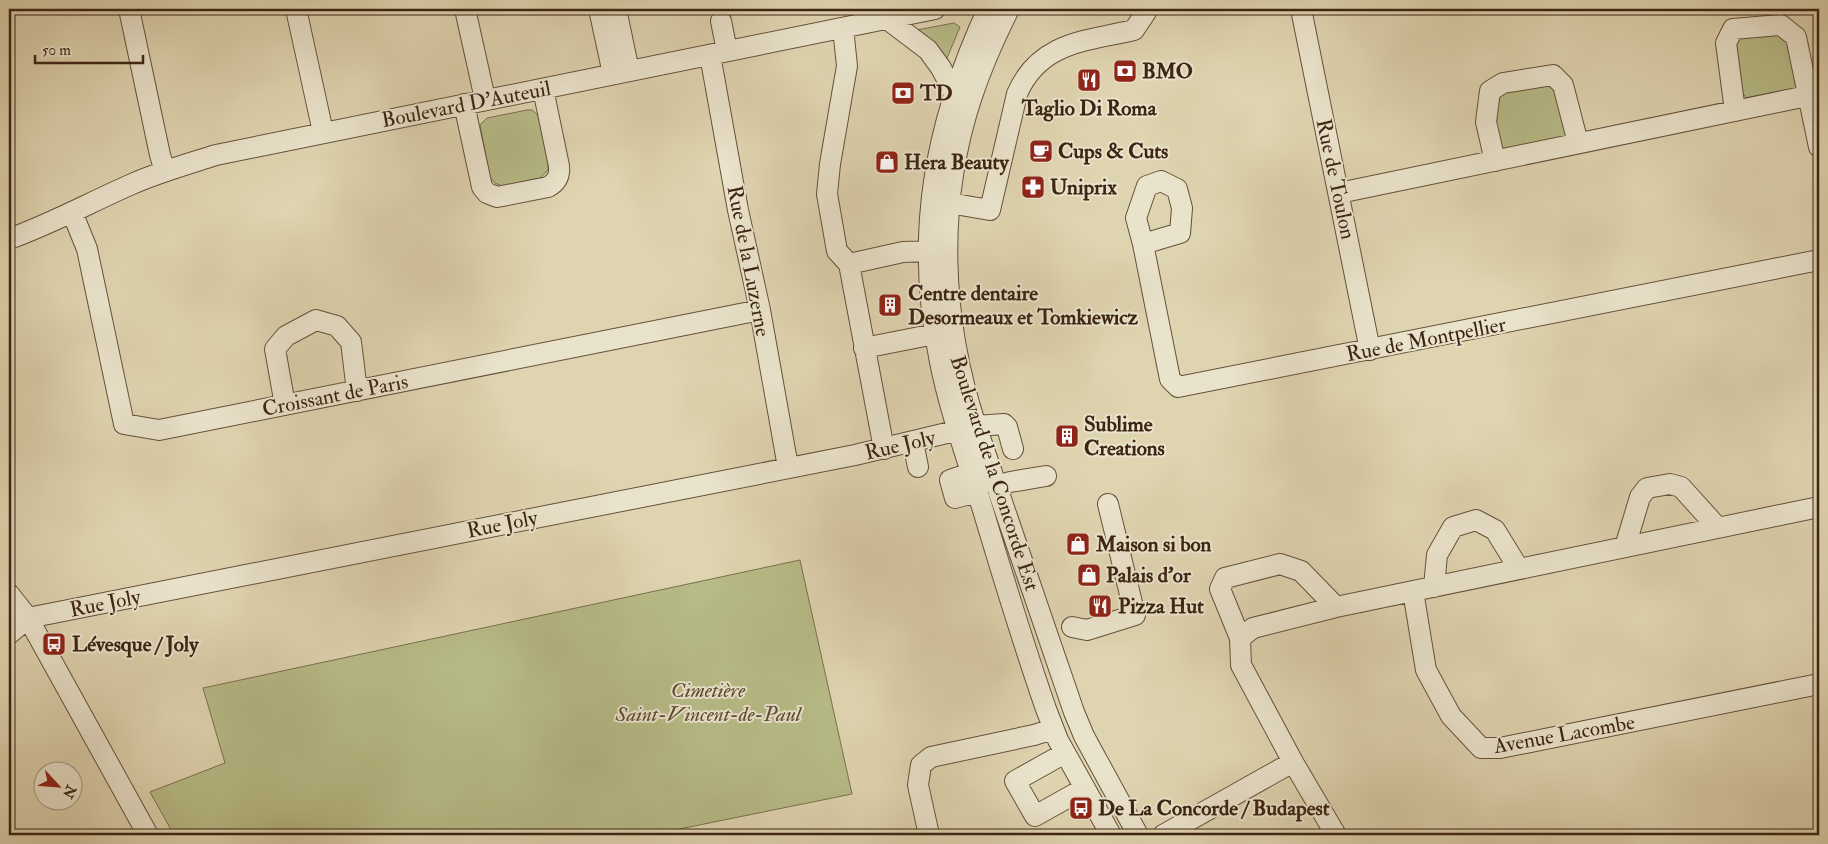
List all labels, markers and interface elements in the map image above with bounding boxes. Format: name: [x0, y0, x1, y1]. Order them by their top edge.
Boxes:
scale bar: [35, 32, 142, 64]
text: 50 m: [42, 41, 71, 60]
bank icon: BMO: [1112, 58, 1138, 84]
place label: BMO: [1142, 58, 1193, 85]
restaurant icon: Taglio Di Roma: [1076, 67, 1102, 93]
street label: Boulevard D'Auteuil: [379, 75, 554, 134]
bank icon: TD: [890, 80, 916, 106]
place label: TD: [919, 80, 953, 107]
place label: Taglio Di Roma: [1021, 95, 1158, 122]
street label: Rue de Toulon: [1310, 116, 1361, 242]
cafe icon: Cups & Cuts: [1028, 138, 1054, 164]
place label: Cups & Cuts: [1058, 138, 1168, 165]
shop icon: Hera Beauty: [874, 149, 900, 175]
place label: Hera Beauty: [904, 149, 1009, 176]
pharmacy icon: Uniprix: [1020, 174, 1046, 200]
place label: Uniprix: [1050, 174, 1117, 201]
street label: Rue de la Luzerne: [721, 183, 776, 339]
place label: Centre dentaire Desormeaux et Tomkiewicz: [908, 280, 1139, 331]
building icon: Centre dentaire Desormeaux et Tomkiewicz: [877, 292, 903, 318]
street label: Rue de Montpellier: [1344, 311, 1508, 368]
street label: Boulevard de la Concorde Est: [944, 352, 1045, 594]
street label: Croissant de Paris: [260, 368, 410, 423]
place label: Sublime Creations: [1084, 411, 1165, 462]
building icon: Sublime Creations: [1054, 423, 1080, 449]
street label: Rue Joly: [862, 424, 939, 467]
street label: Rue Joly: [464, 504, 541, 545]
shop icon: Maison si bon: [1065, 531, 1091, 557]
place label: Maison si bon: [1095, 531, 1212, 558]
shop icon: Palais d'or: [1076, 562, 1102, 588]
place label: Palais d'or: [1106, 562, 1192, 589]
street label: Rue Joly: [67, 583, 144, 624]
restaurant icon: Pizza Hut: [1087, 593, 1113, 619]
place label: Pizza Hut: [1118, 593, 1204, 620]
bus stop icon: Lévesque / Joly: [41, 631, 67, 657]
place label: Lévesque / Joly: [72, 631, 199, 658]
park label: Cimetière Saint-Vincent-de-Paul: [614, 677, 803, 728]
street label: Avenue Lacombe: [1490, 709, 1637, 760]
north arrow: [32, 762, 82, 812]
text: N: [59, 781, 80, 801]
bus stop icon: De La Concorde / Budapest: [1068, 795, 1094, 821]
place label: De La Concorde / Budapest: [1098, 795, 1330, 822]

